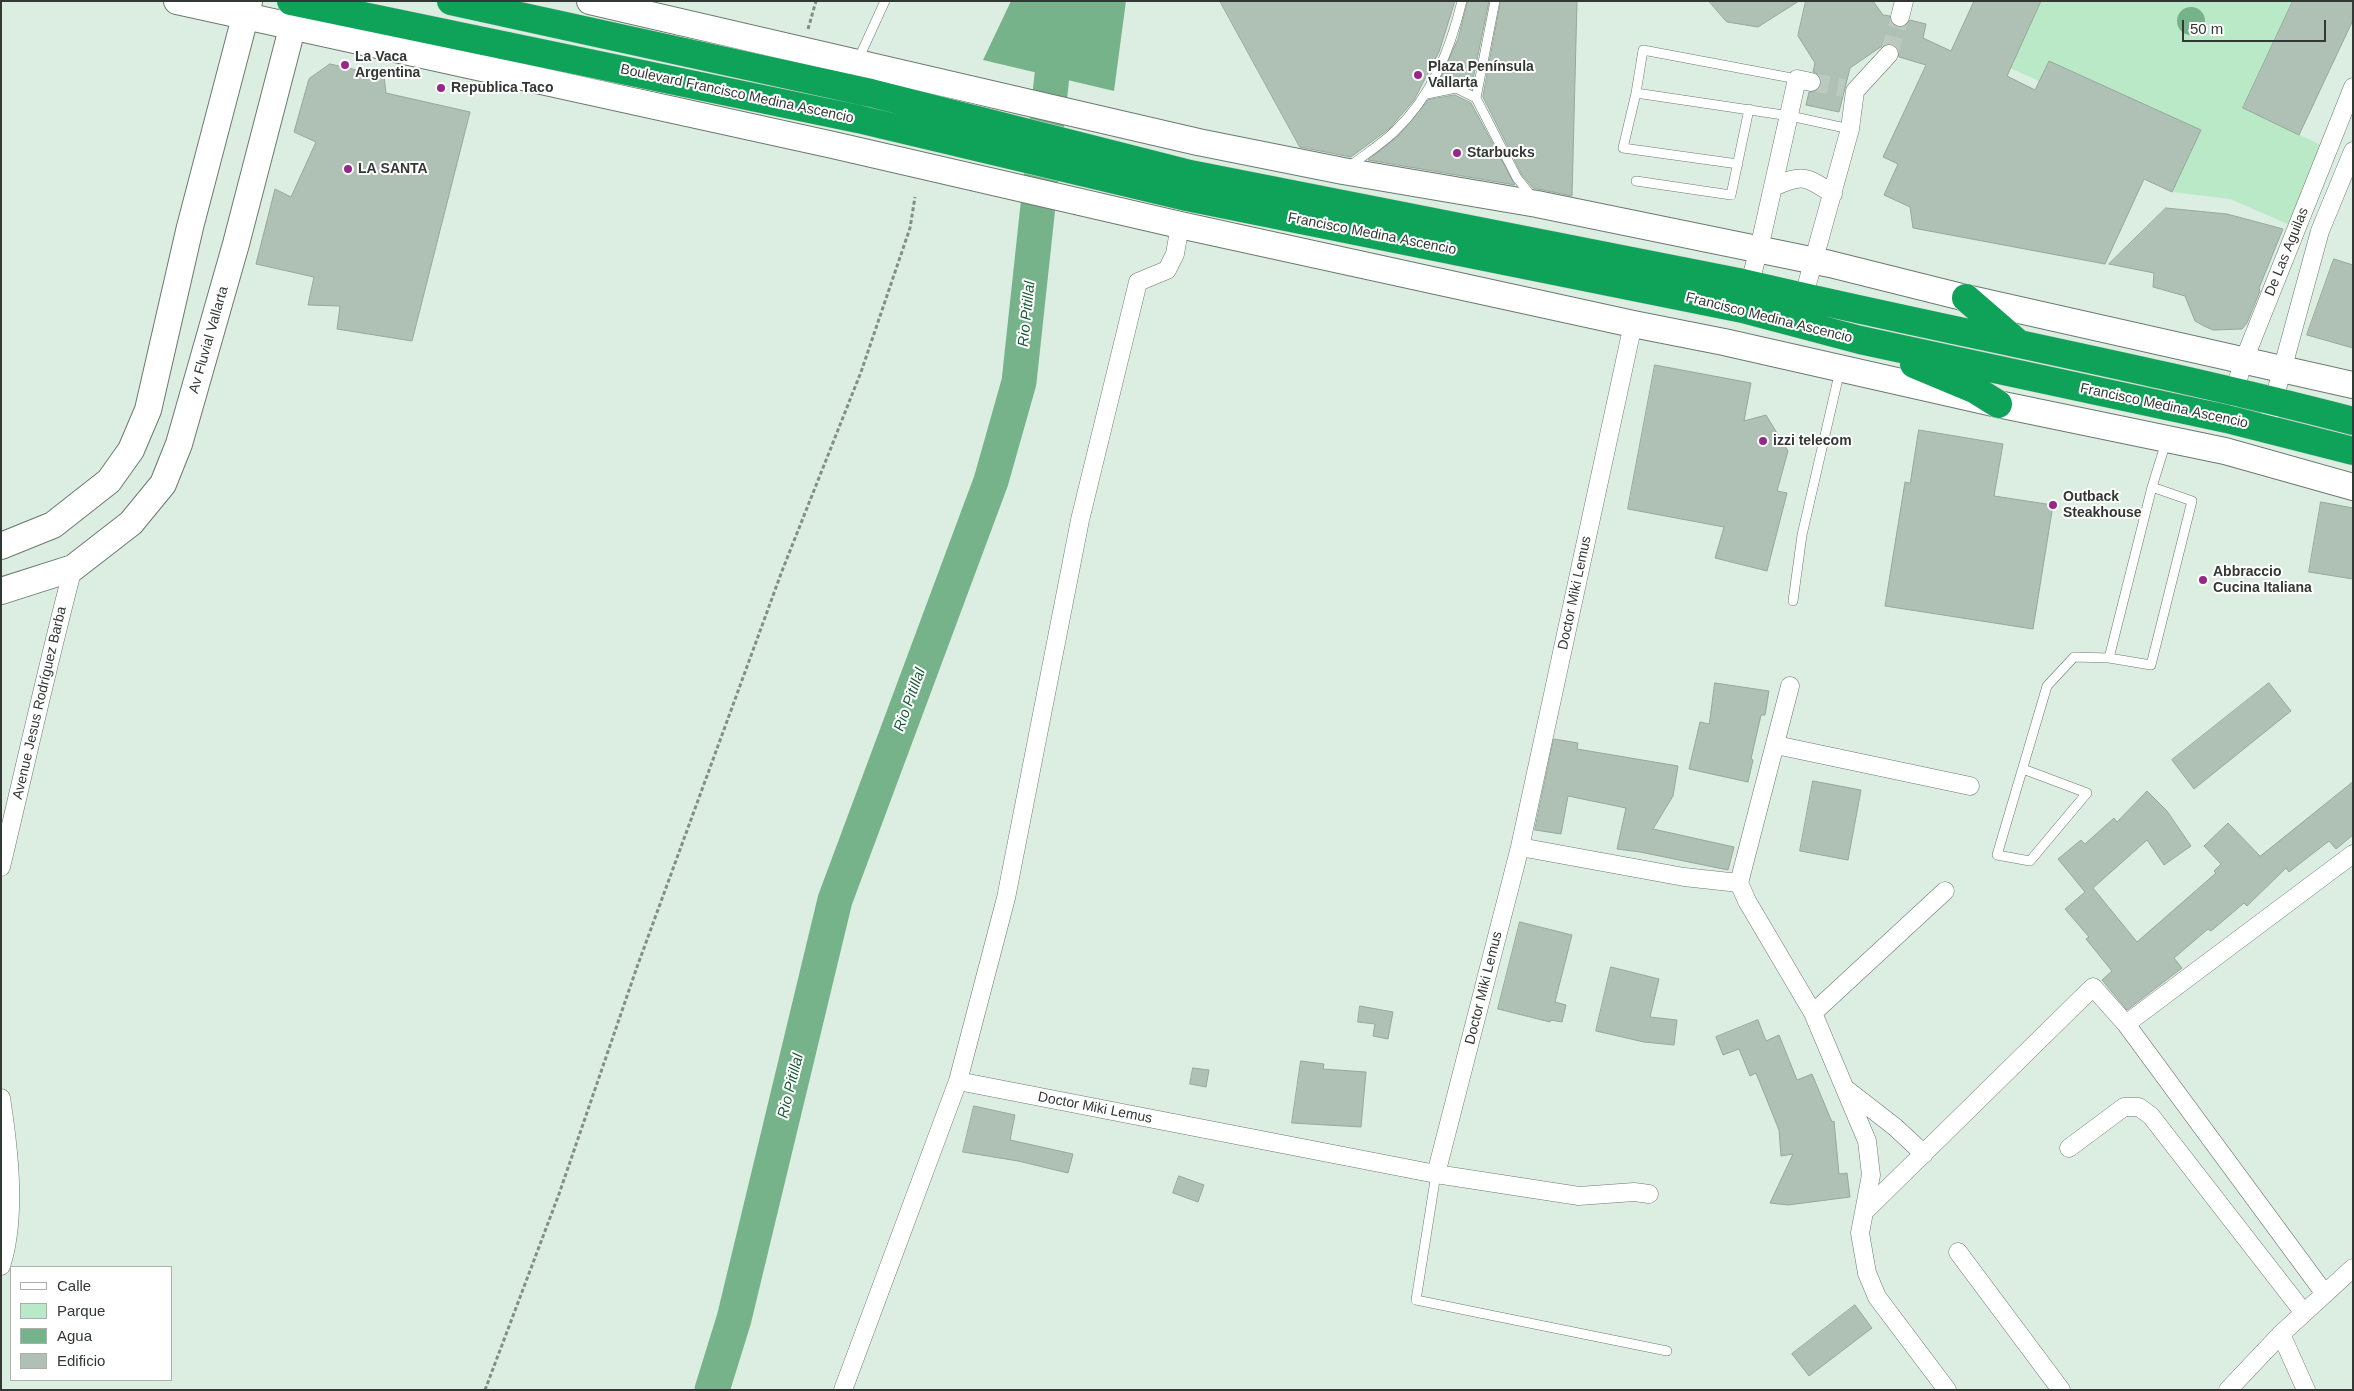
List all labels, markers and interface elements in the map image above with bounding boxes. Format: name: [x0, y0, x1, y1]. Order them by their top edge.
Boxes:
scale bar: [2184, 10, 2328, 42]
text: 50 m: [2190, 20, 2223, 37]
place label: La Vaca Argentina: [355, 49, 420, 82]
marker: La Vaca Argentina: [339, 59, 351, 71]
place label: Plaza Península Vallarta: [1428, 59, 1534, 92]
street label: Boulevard Francisco Medina Ascencio: [619, 61, 855, 127]
marker: Plaza Península Vallarta: [1412, 69, 1424, 81]
place label: Republica Taco: [451, 80, 553, 96]
marker: Republica Taco: [435, 82, 447, 94]
place label: Starbucks: [1467, 145, 1535, 161]
marker: Starbucks: [1451, 147, 1463, 159]
place label: LA SANTA: [358, 161, 428, 177]
marker: LA SANTA: [342, 163, 354, 175]
street label: De Las Aguilas: [2262, 205, 2312, 299]
street label: Francisco Medina Ascencio: [1286, 209, 1458, 259]
water label: Rio Pitillal: [1015, 280, 1039, 348]
street label: Av Fluvial Vallarta: [186, 284, 232, 396]
street label: Francisco Medina Ascencio: [1684, 289, 1854, 347]
street label: Francisco Medina Ascencio: [2079, 380, 2249, 432]
place label: izzi telecom: [1773, 433, 1852, 449]
marker: izzi telecom: [1757, 435, 1769, 447]
place label: Outback Steakhouse: [2063, 489, 2142, 522]
marker: Outback Steakhouse: [2047, 499, 2059, 511]
street label: Doctor Miki Lemus: [1555, 535, 1595, 651]
place label: Abbraccio Cucina Italiana: [2213, 564, 2312, 596]
marker: Abbraccio Cucina Italiana: [2197, 574, 2209, 586]
street label: Avenue Jesus Rodríguez Barba: [10, 605, 70, 801]
water label: Rio Pitillal: [890, 666, 930, 734]
street label: Doctor Miki Lemus: [1462, 930, 1506, 1046]
water label: Rio Pitillal: [774, 1052, 808, 1120]
street label: Doctor Miki Lemus: [1037, 1089, 1153, 1127]
legend: [10, 1266, 172, 1381]
text: Calle: [57, 1277, 91, 1294]
text: Parque: [57, 1302, 105, 1319]
text: Agua: [57, 1327, 92, 1344]
text: Edificio: [57, 1352, 105, 1369]

